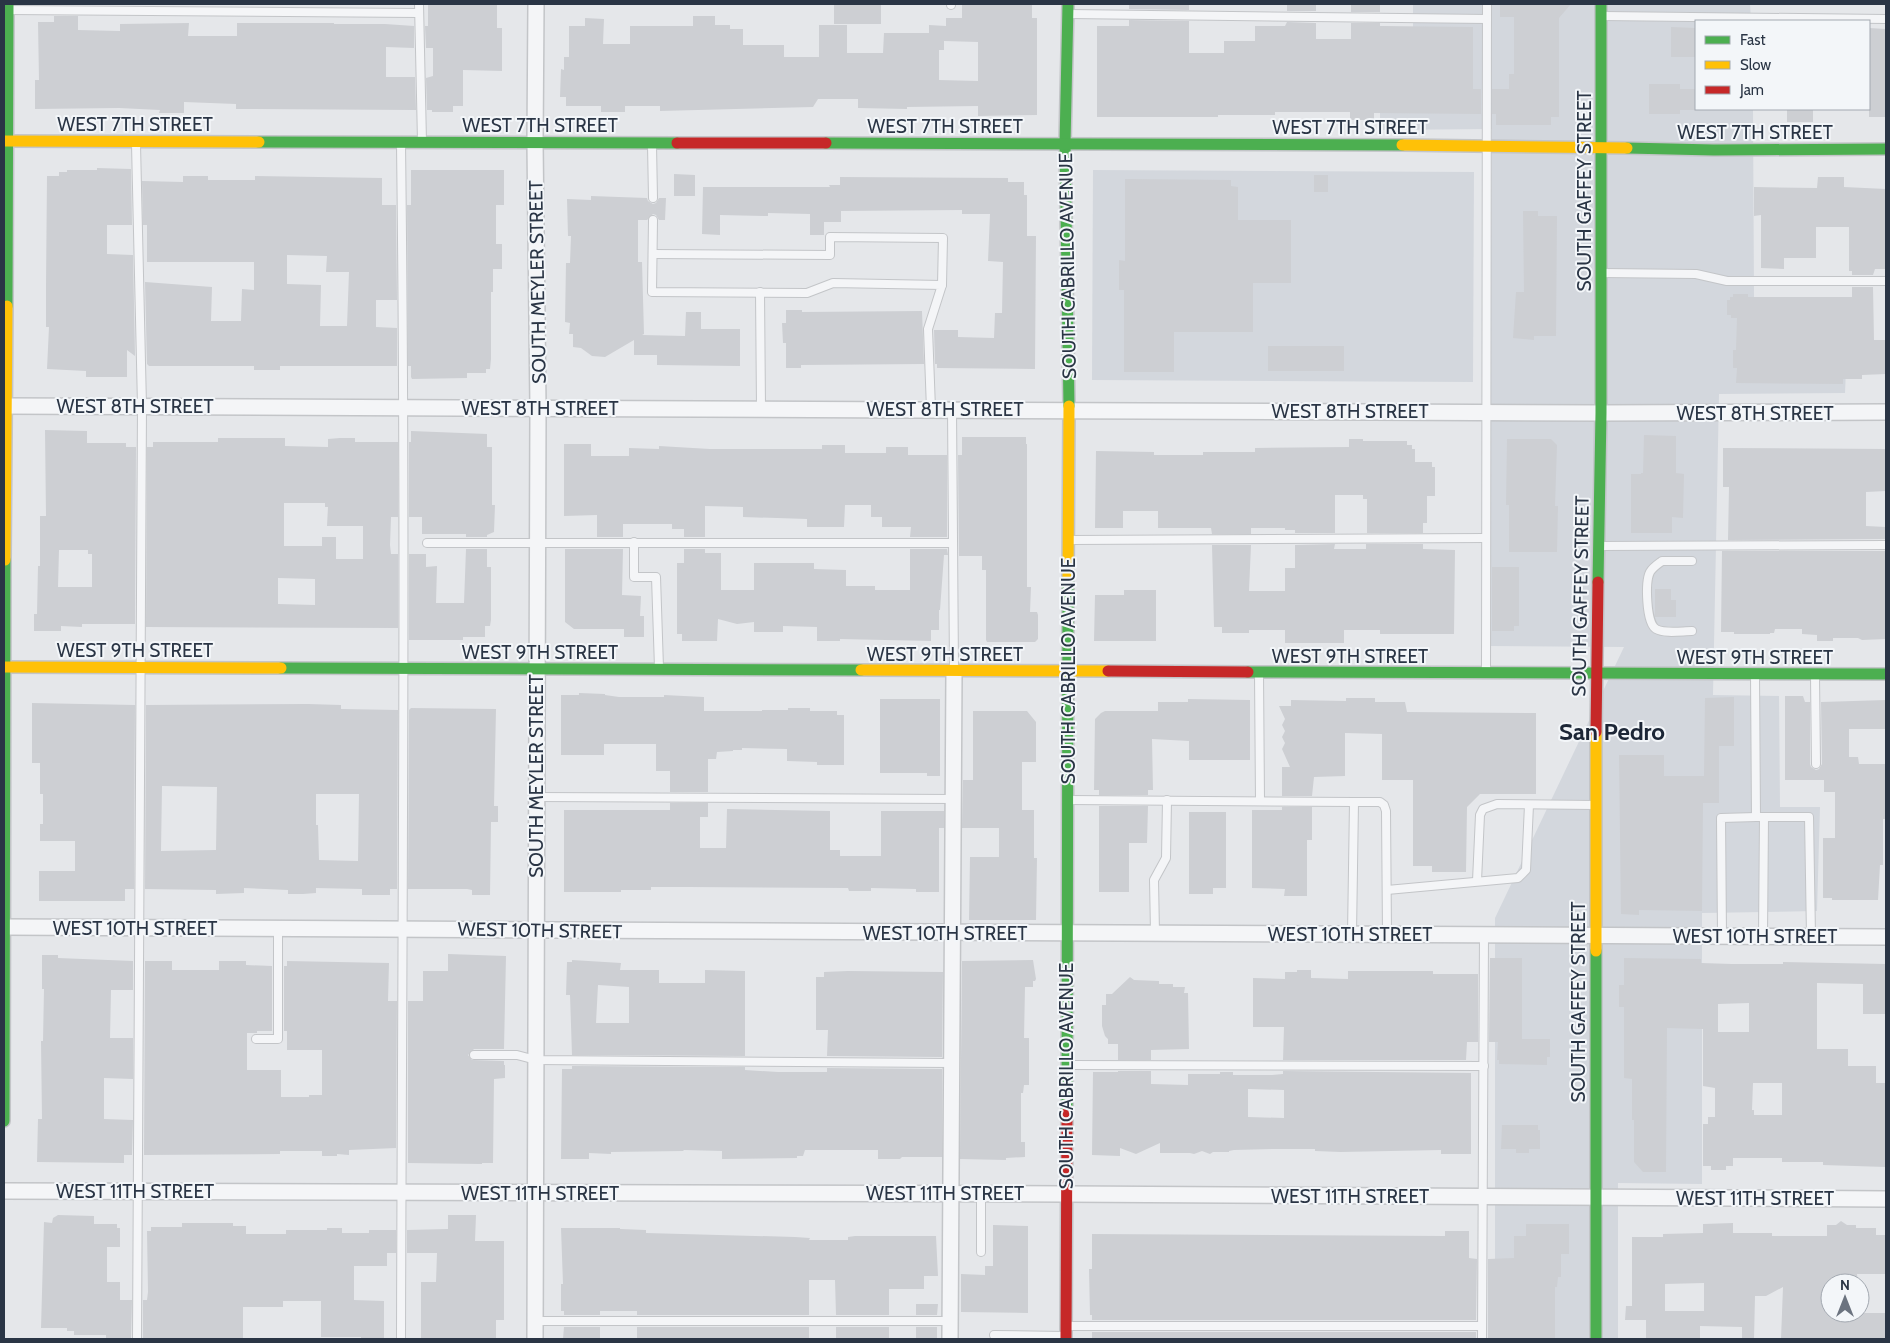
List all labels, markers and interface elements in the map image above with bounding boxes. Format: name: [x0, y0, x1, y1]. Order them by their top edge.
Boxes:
legend: [1695, 20, 1870, 110]
text: Fast: [1740, 31, 1765, 49]
text: Slow: [1740, 56, 1771, 74]
text: Jam: [1739, 81, 1764, 99]
street label: SOUTH GAFFEY STREET: [1573, 90, 1596, 292]
street label: WEST 7TH STREET: [57, 113, 213, 136]
street label: WEST 7TH STREET: [462, 114, 618, 137]
street label: WEST 7TH STREET: [867, 115, 1023, 138]
street label: WEST 7TH STREET: [1272, 116, 1428, 139]
street label: WEST 7TH STREET: [1677, 121, 1833, 144]
street label: SOUTH CABRILLO AVENUE: [1054, 153, 1081, 379]
street label: SOUTH MEYLER STREET: [524, 180, 551, 384]
street label: WEST 8TH STREET: [56, 395, 214, 418]
street label: WEST 8TH STREET: [461, 397, 619, 420]
street label: WEST 8TH STREET: [866, 398, 1024, 421]
street label: WEST 8TH STREET: [1271, 400, 1429, 423]
street label: WEST 8TH STREET: [1676, 402, 1834, 425]
street label: SOUTH GAFFEY STREET: [1567, 495, 1594, 697]
street label: SOUTH CABRILLO AVENUE: [1057, 558, 1080, 784]
street label: WEST 9TH STREET: [57, 639, 213, 662]
street label: WEST 9TH STREET: [462, 641, 618, 664]
street label: WEST 9TH STREET: [867, 643, 1023, 666]
street label: WEST 9TH STREET: [1272, 645, 1428, 668]
street label: WEST 9TH STREET: [1677, 646, 1833, 669]
street label: SOUTH MEYLER STREET: [525, 674, 548, 878]
district label: San Pedro: [1559, 717, 1665, 746]
street label: SOUTH GAFFEY STREET: [1567, 901, 1590, 1103]
street label: WEST 10TH STREET: [53, 917, 217, 940]
street label: WEST 10TH STREET: [457, 918, 623, 943]
street label: WEST 10TH STREET: [863, 922, 1027, 945]
street label: WEST 10TH STREET: [1268, 923, 1432, 946]
street label: WEST 10TH STREET: [1673, 925, 1837, 948]
street label: SOUTH CABRILLO AVENUE: [1055, 963, 1078, 1189]
street label: WEST 11TH STREET: [56, 1180, 214, 1203]
street label: WEST 11TH STREET: [461, 1182, 619, 1205]
street label: WEST 11TH STREET: [866, 1182, 1024, 1205]
street label: WEST 11TH STREET: [1271, 1185, 1429, 1208]
street label: WEST 11TH STREET: [1676, 1187, 1834, 1210]
north arrow: [1820, 1273, 1870, 1323]
text: N: [1840, 1276, 1850, 1294]

